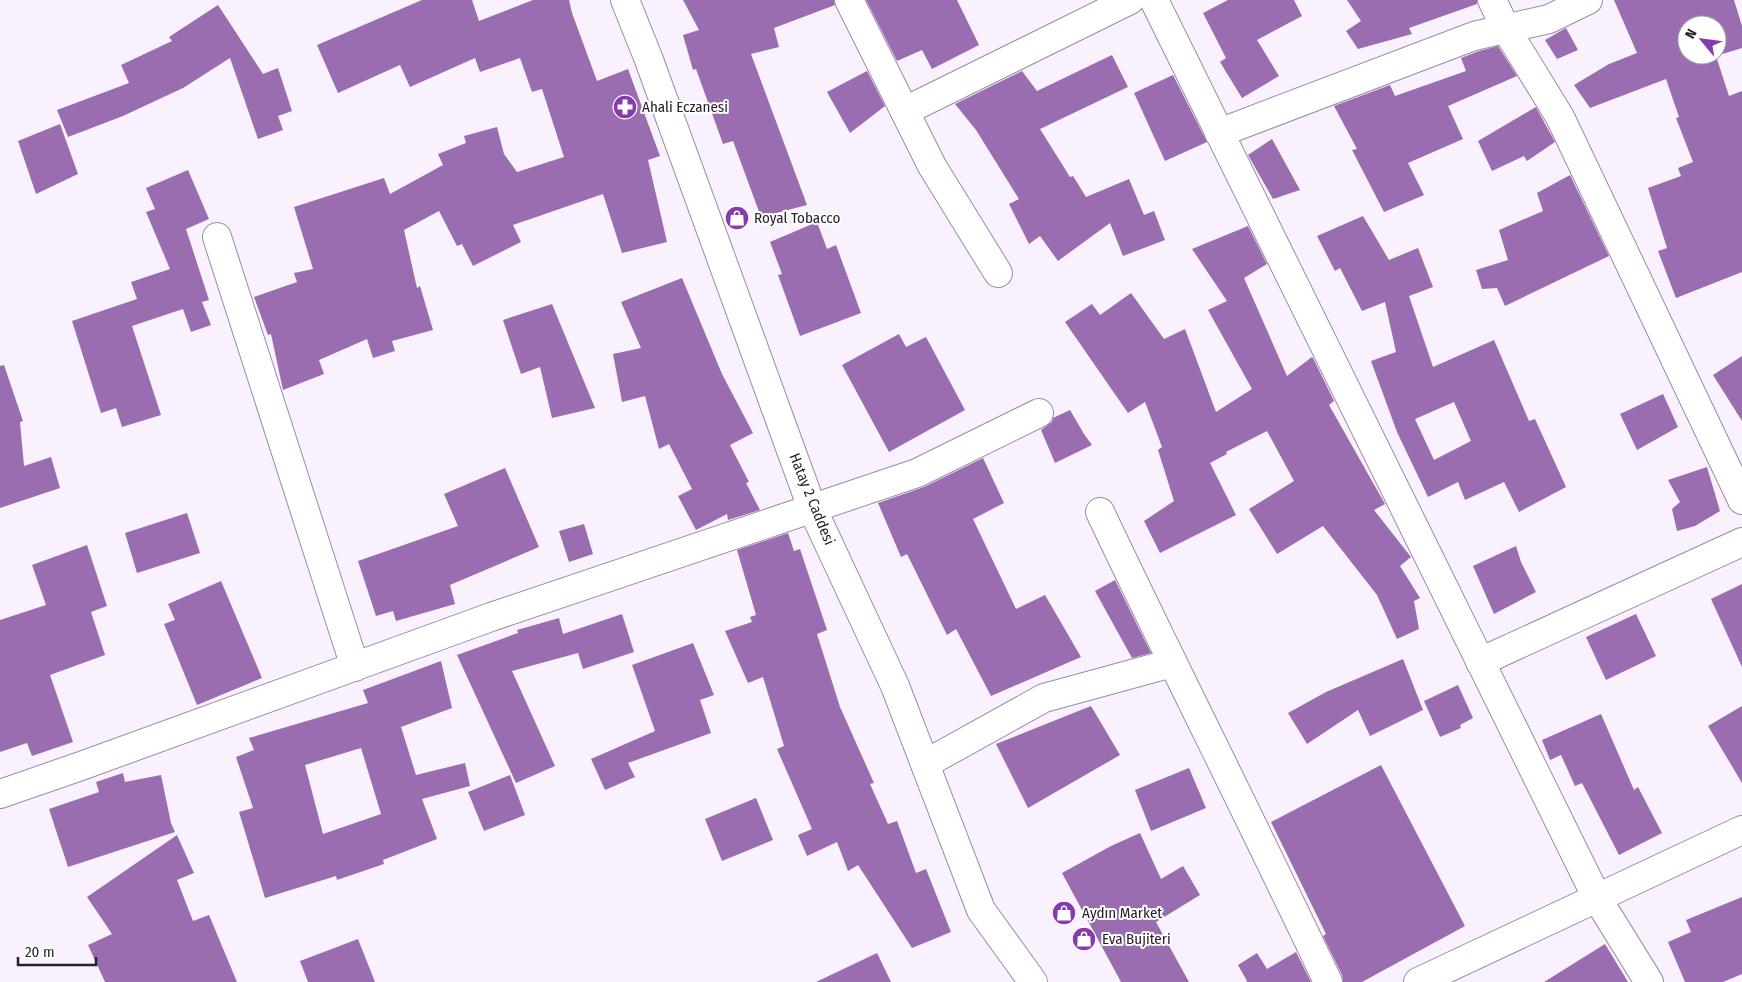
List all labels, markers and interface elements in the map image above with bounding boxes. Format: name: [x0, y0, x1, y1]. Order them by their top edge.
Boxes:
north arrow: [1677, 15, 1727, 65]
text: N: [1682, 26, 1701, 42]
pharmacy icon: Ahali Eczanesi: [612, 94, 638, 120]
place label: Ahali Eczanesi: [642, 98, 728, 116]
shop icon: Royal Tobacco: [724, 205, 750, 231]
place label: Royal Tobacco: [754, 209, 840, 227]
street label: Hatay 2 Caddesi: [785, 451, 839, 547]
shop icon: Aydın Market: [1051, 900, 1077, 926]
place label: Aydın Market: [1082, 904, 1162, 922]
shop icon: Eva Bujiteri: [1071, 926, 1097, 952]
place label: Eva Bujiteri: [1102, 930, 1171, 948]
scale bar: [18, 934, 95, 966]
text: 20 m: [25, 943, 55, 961]

